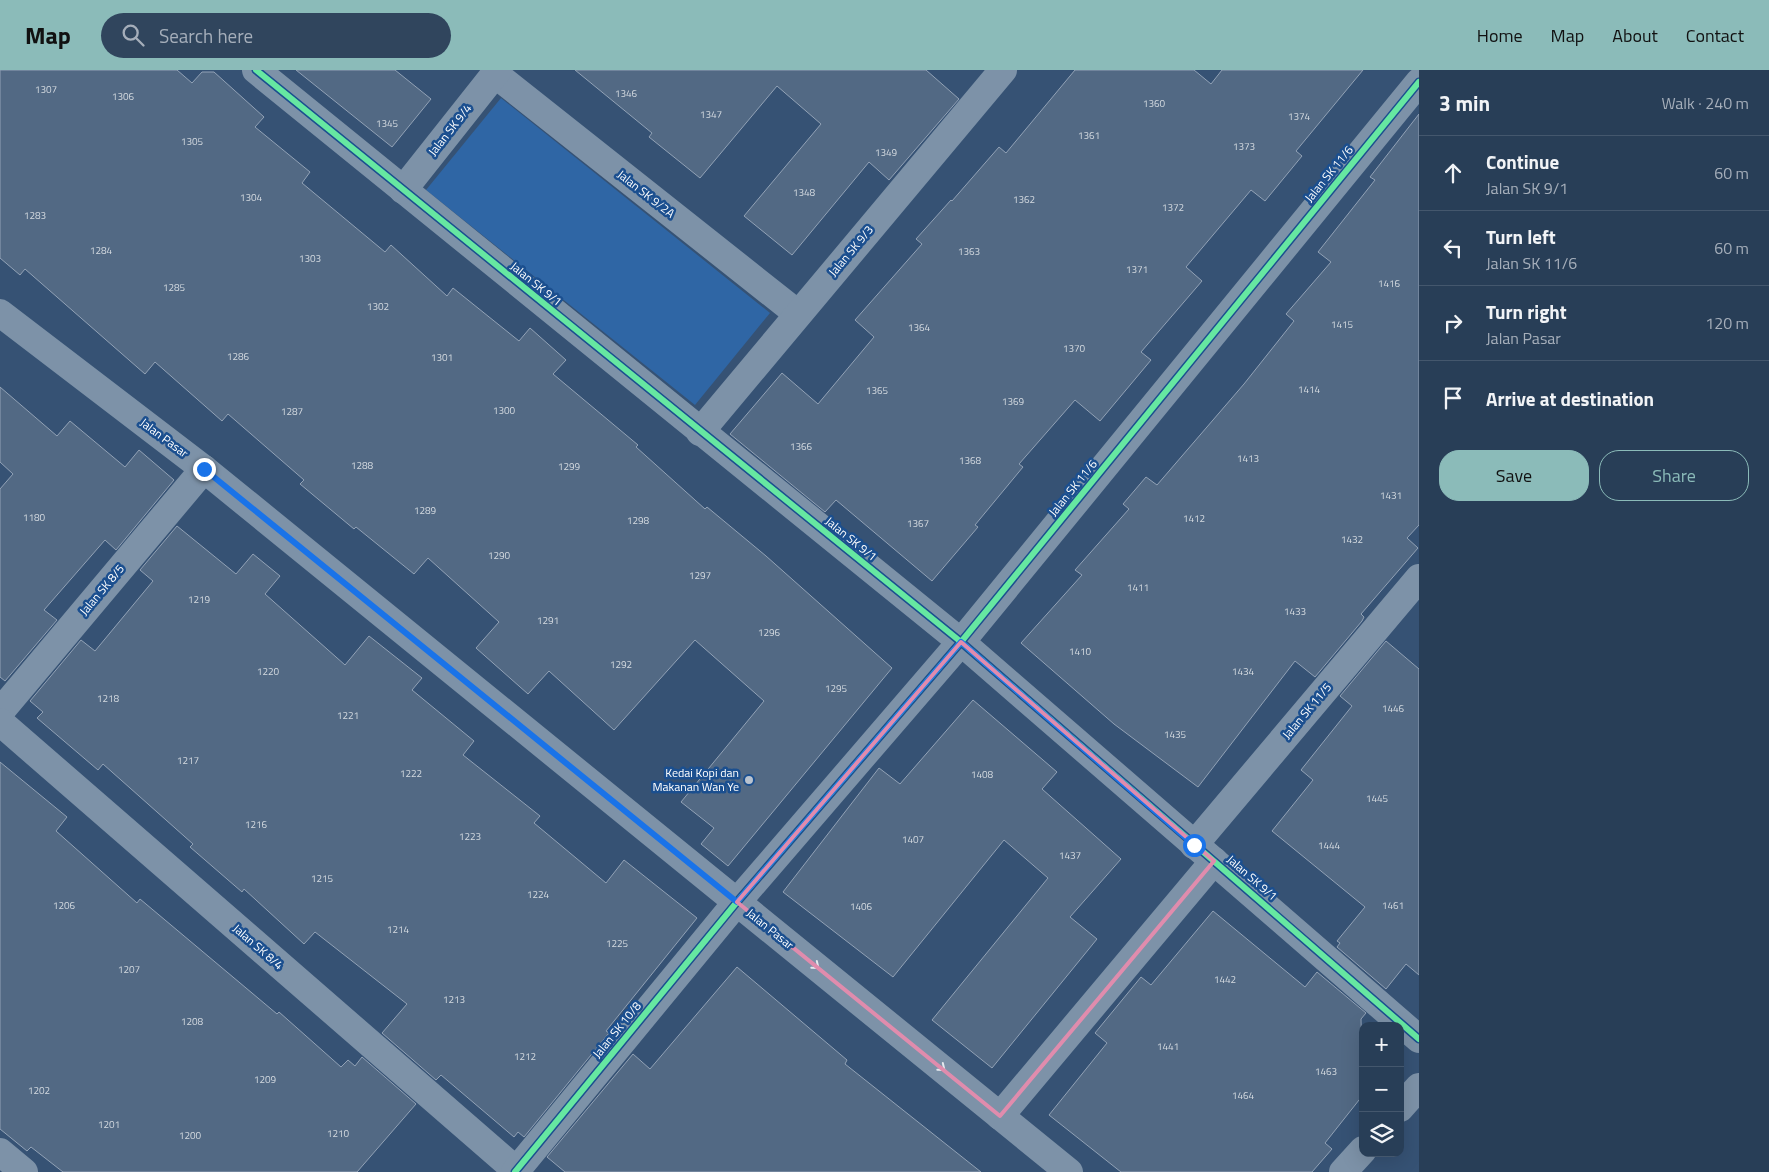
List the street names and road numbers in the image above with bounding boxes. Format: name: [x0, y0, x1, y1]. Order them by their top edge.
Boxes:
street label: Jalan SK 9/4: [423, 99, 476, 160]
street label: Jalan SK 11/6: [1300, 141, 1358, 206]
street label: Jalan SK 9/2A: [613, 165, 679, 222]
street label: Jalan SK 9/3: [824, 221, 878, 280]
street label: Jalan SK 9/1: [506, 257, 566, 310]
street label: Jalan Pasar: [136, 413, 192, 462]
street label: Jalan SK 11/6: [1044, 455, 1102, 520]
street label: Jalan SK 9/1: [821, 512, 881, 565]
street label: Jalan SK 8/5: [75, 560, 129, 619]
street label: Jalan SK 11/5: [1277, 678, 1336, 743]
street label: Jalan SK 9/1: [1223, 850, 1282, 905]
street label: Jalan Pasar: [743, 904, 798, 954]
street label: Jalan SK 8/4: [229, 919, 288, 974]
street label: Jalan SK 10/8: [588, 997, 646, 1062]

